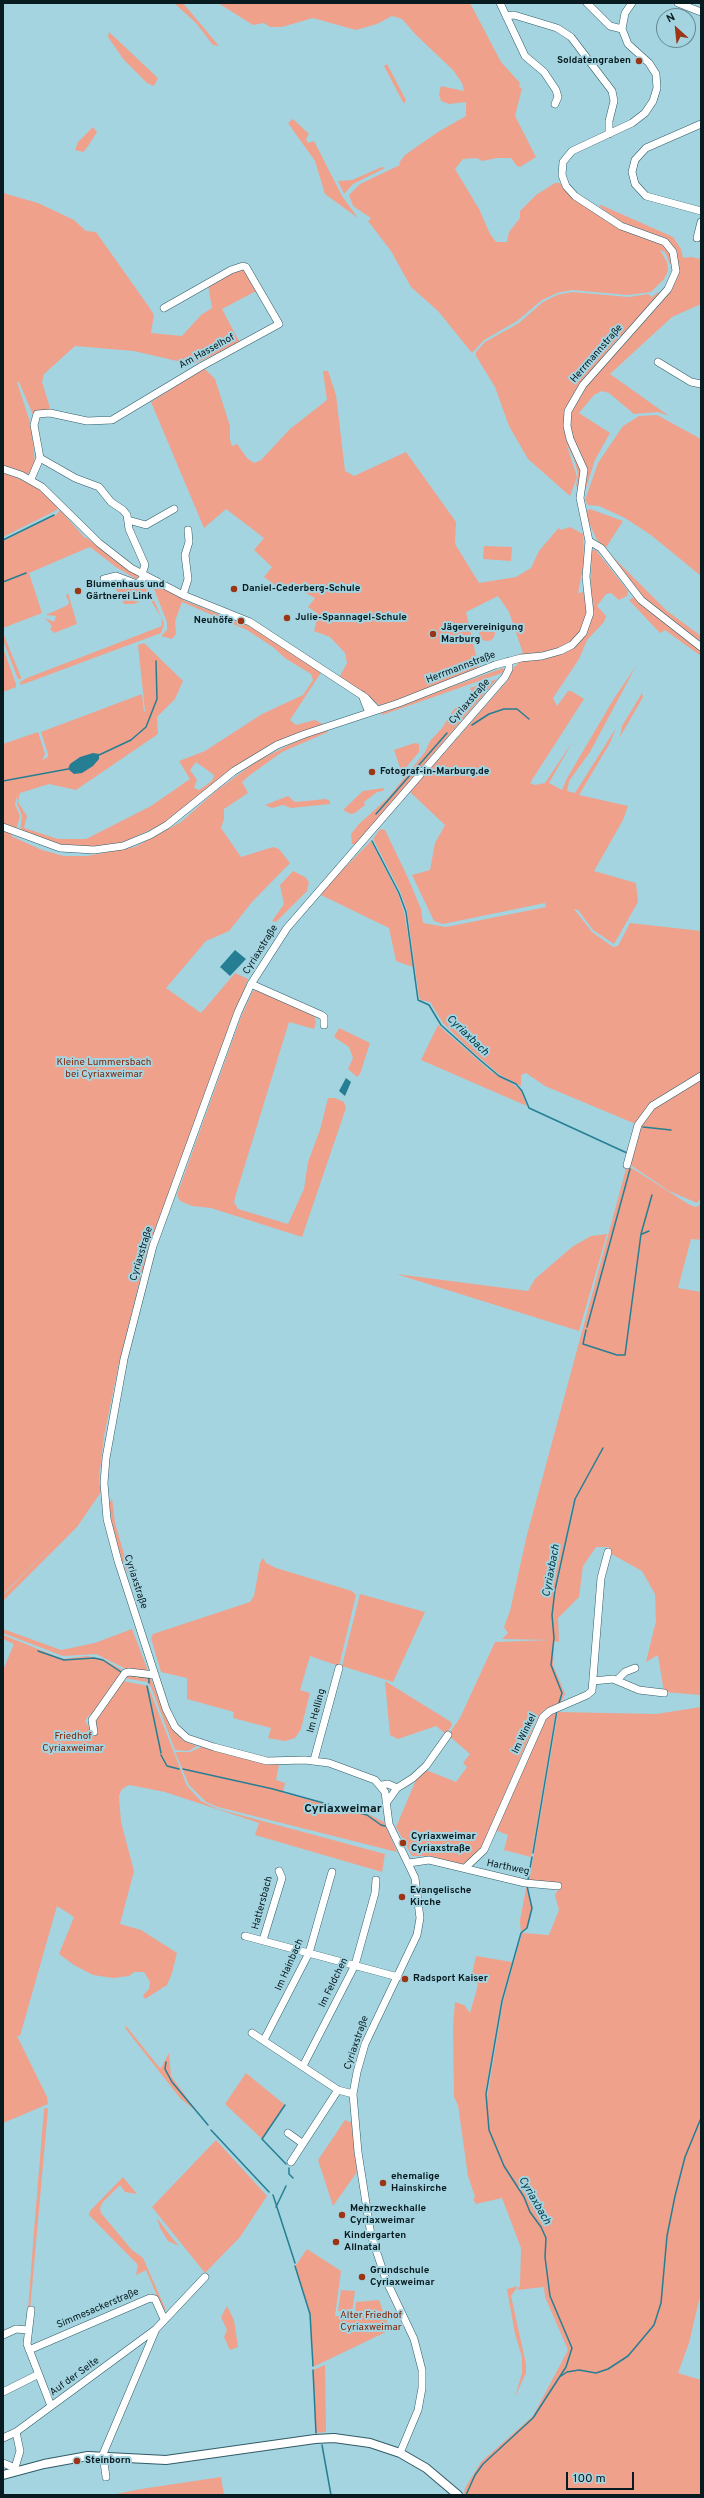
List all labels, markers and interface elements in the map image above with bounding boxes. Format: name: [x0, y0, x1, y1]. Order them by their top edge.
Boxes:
north arrow: [656, 8, 696, 48]
text: N: [664, 10, 678, 26]
place label: Soldatengraben: [557, 55, 631, 67]
marker: Soldatengraben: [634, 56, 644, 66]
street label: Herrmannstraße: [568, 322, 626, 386]
street label: Am Hasselhof: [177, 332, 237, 372]
place label: Blumenhaus und Gärtnerei Link: [86, 579, 165, 602]
place label: Daniel-Cederberg-Schule: [242, 583, 360, 595]
marker: Daniel-Cederberg-Schule: [229, 584, 239, 594]
marker: Blumenhaus und Gärtnerei Link: [73, 586, 83, 596]
place label: Julie-Spannagel-Schule: [295, 612, 407, 624]
marker: Julie-Spannagel-Schule: [282, 613, 292, 623]
place label: Neuhöfe: [194, 615, 233, 627]
marker: Neuhöfe: [236, 616, 246, 626]
place label: Jägervereinigung Marburg: [441, 622, 523, 646]
marker: Jägervereinigung Marburg: [428, 629, 438, 639]
street label: Herrmannstraße: [425, 649, 497, 687]
street label: Cyriaxstraße: [447, 677, 493, 727]
place label: Fotograf-in-Marburg.de: [380, 766, 489, 778]
marker: Fotograf-in-Marburg.de: [367, 767, 377, 777]
street label: Cyriaxstraße: [241, 923, 281, 977]
water label: Cyriaxbach: [443, 1013, 491, 1059]
park label: Kleine Lummersbach bei Cyriaxweimar: [57, 1057, 151, 1080]
street label: Cyriaxstraße: [128, 1225, 156, 1283]
water label: Cyriaxbach: [540, 1544, 564, 1598]
street label: Cyriaxstraße: [121, 1553, 149, 1611]
street label: Im Helling: [305, 1688, 329, 1734]
street label: Im Winkel: [510, 1712, 540, 1756]
park label: Friedhof Cyriaxweimar: [42, 1731, 104, 1754]
district label: Cyriaxweimar: [304, 1803, 382, 1817]
place label: Cyriaxweimar Cyriaxstraße: [411, 1831, 476, 1854]
marker: Cyriaxweimar Cyriaxstraße: [398, 1838, 408, 1848]
street label: Harthweg: [485, 1858, 531, 1878]
street label: Hattersbach: [250, 1875, 276, 1931]
place label: Evangelische Kirche: [410, 1885, 471, 1908]
marker: Evangelische Kirche: [397, 1892, 407, 1902]
street label: Im Hainbach: [273, 1937, 307, 1993]
street label: Im Feldchen: [317, 1956, 351, 2010]
place label: Radsport Kaiser: [413, 1973, 488, 1985]
marker: Radsport Kaiser: [400, 1974, 410, 1984]
street label: Cyriaxstraße: [342, 2014, 372, 2072]
place label: ehemalige Hainskirche: [391, 2171, 447, 2194]
water label: Cyriaxbach: [515, 2175, 553, 2227]
marker: ehemalige Hainskirche: [378, 2178, 388, 2188]
place label: Mehrzweckhalle Cyriaxweimar: [350, 2203, 426, 2226]
marker: Mehrzweckhalle Cyriaxweimar: [337, 2210, 347, 2220]
place label: Kindergarten Allnatal: [344, 2230, 406, 2254]
marker: Kindergarten Allnatal: [331, 2237, 341, 2247]
place label: Grundschule Cyriaxweimar: [370, 2265, 435, 2288]
marker: Grundschule Cyriaxweimar: [357, 2272, 367, 2282]
street label: Simmesackerstraße: [55, 2286, 141, 2332]
park label: Alter Friedhof Cyriaxweimar: [340, 2310, 402, 2334]
street label: Auf der Seite: [48, 2355, 102, 2399]
place label: Steinborn: [85, 2455, 131, 2467]
marker: Steinborn: [72, 2456, 82, 2466]
scale bar: [568, 2464, 636, 2490]
text: 100 m: [573, 2471, 606, 2487]

